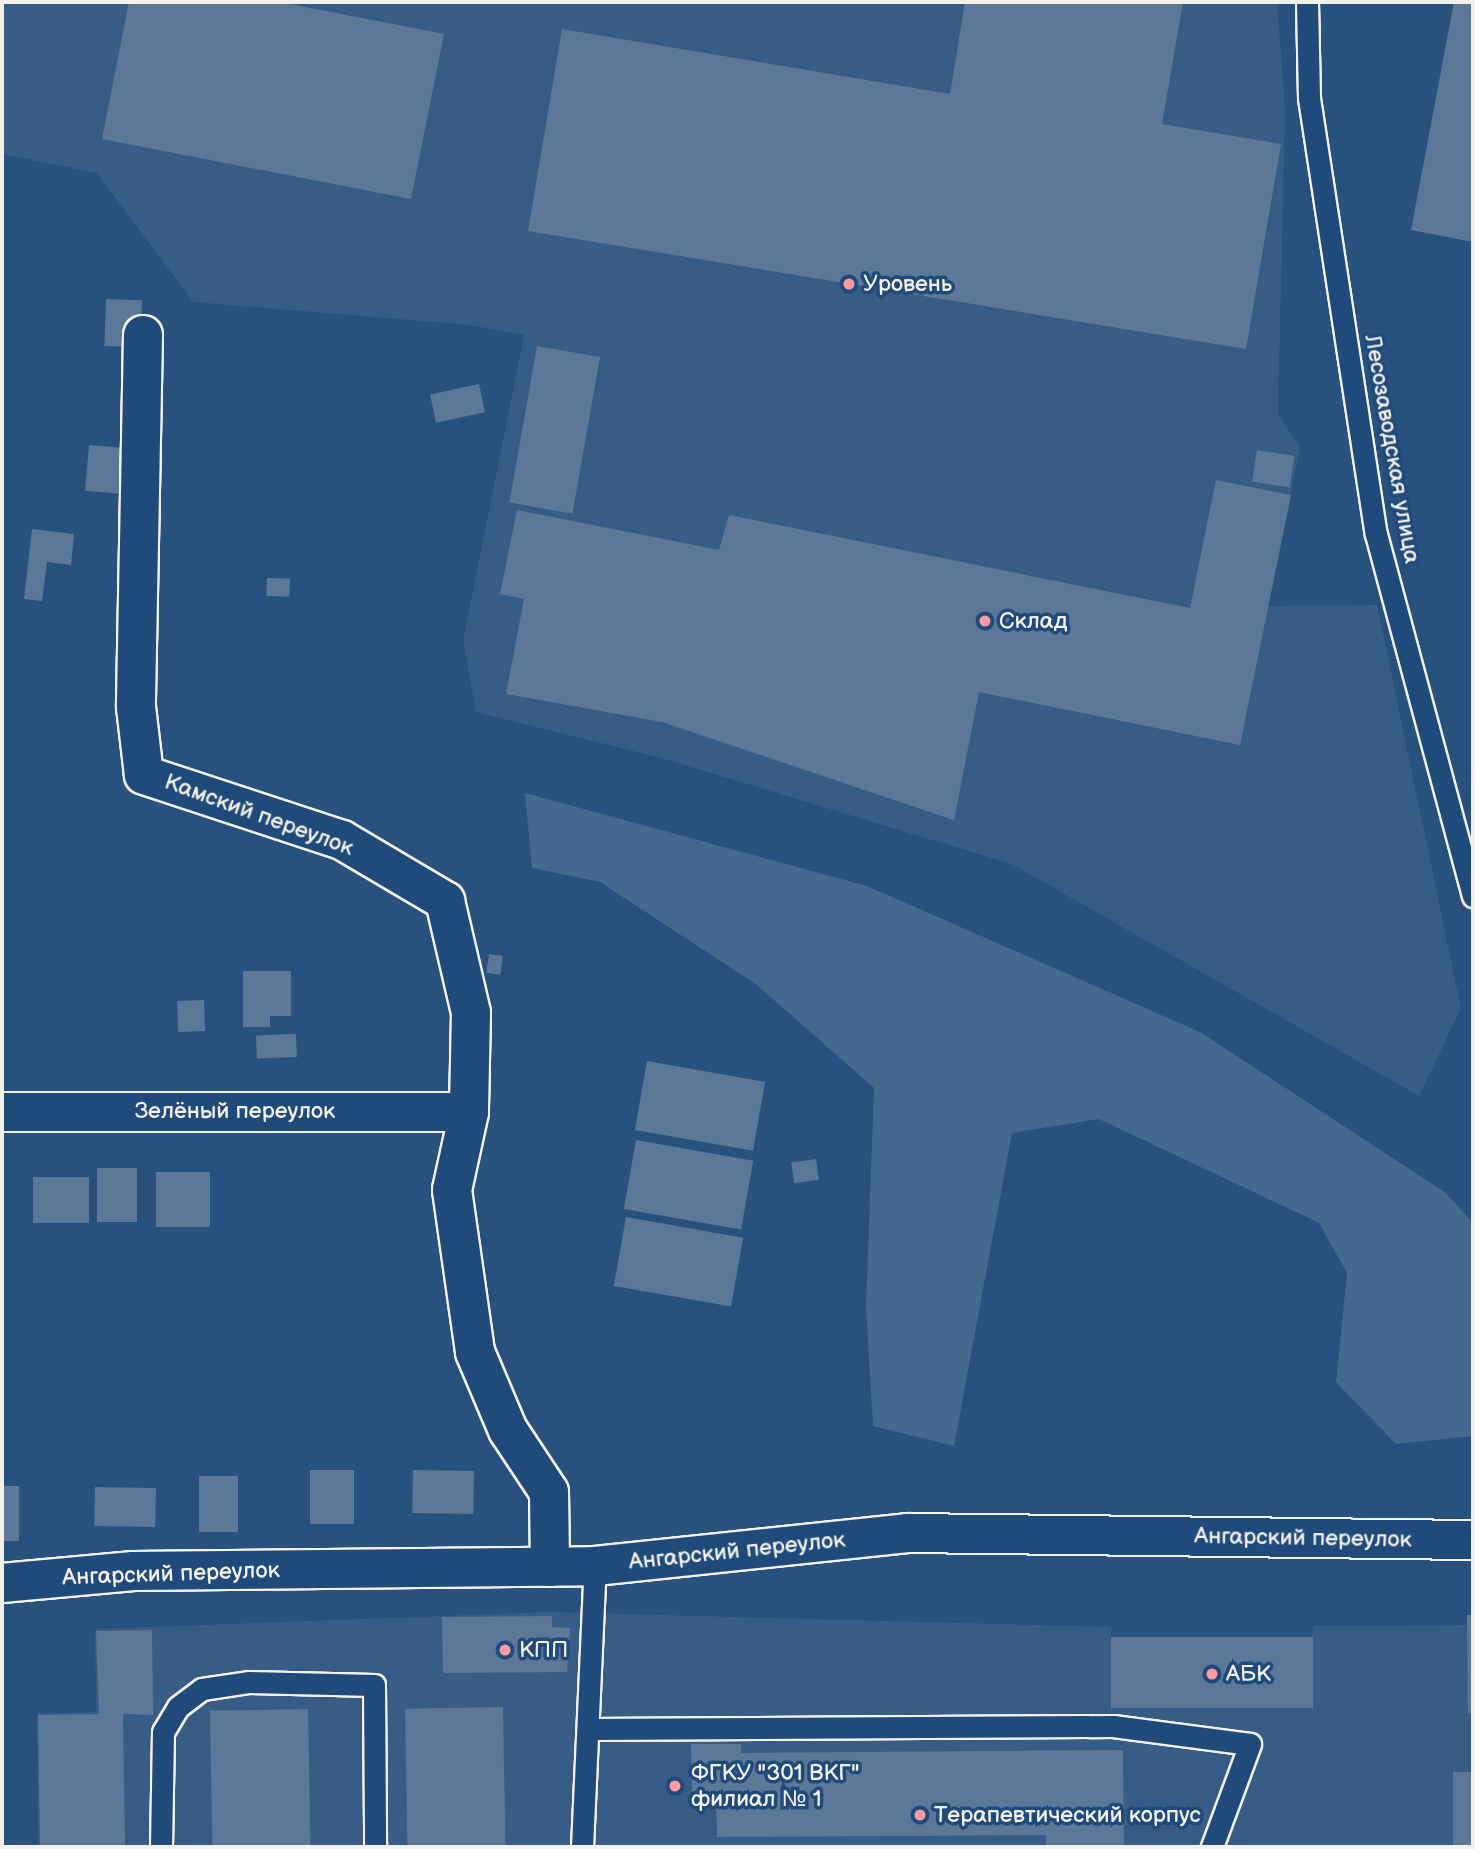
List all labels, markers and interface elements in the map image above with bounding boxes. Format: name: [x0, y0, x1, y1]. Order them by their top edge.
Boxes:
place label: Уровень: [863, 270, 952, 298]
marker: Уровень: [841, 276, 857, 292]
street label: Лесозаводская улица: [1358, 332, 1426, 566]
place label: Склад: [999, 607, 1067, 635]
marker: Склад: [977, 613, 993, 629]
street label: Камский переулок: [161, 768, 357, 862]
street label: Зелёный переулок: [135, 1097, 335, 1125]
street label: Ангарский переулок: [1194, 1522, 1412, 1554]
street label: Ангарский переулок: [627, 1526, 847, 1576]
street label: Ангарский переулок: [62, 1556, 280, 1592]
place label: КПП: [519, 1636, 568, 1664]
marker: КПП: [497, 1642, 513, 1658]
place label: АБК: [1226, 1660, 1271, 1688]
marker: АБК: [1204, 1666, 1220, 1682]
place label: ФГКУ "301 ВКГ" филиал № 1: [691, 1759, 860, 1813]
marker: ФГКУ "301 ВКГ" филиал № 1: [665, 1776, 685, 1796]
place label: Терапевтический корпус: [934, 1801, 1201, 1829]
marker: Терапевтический корпус: [912, 1807, 928, 1823]

